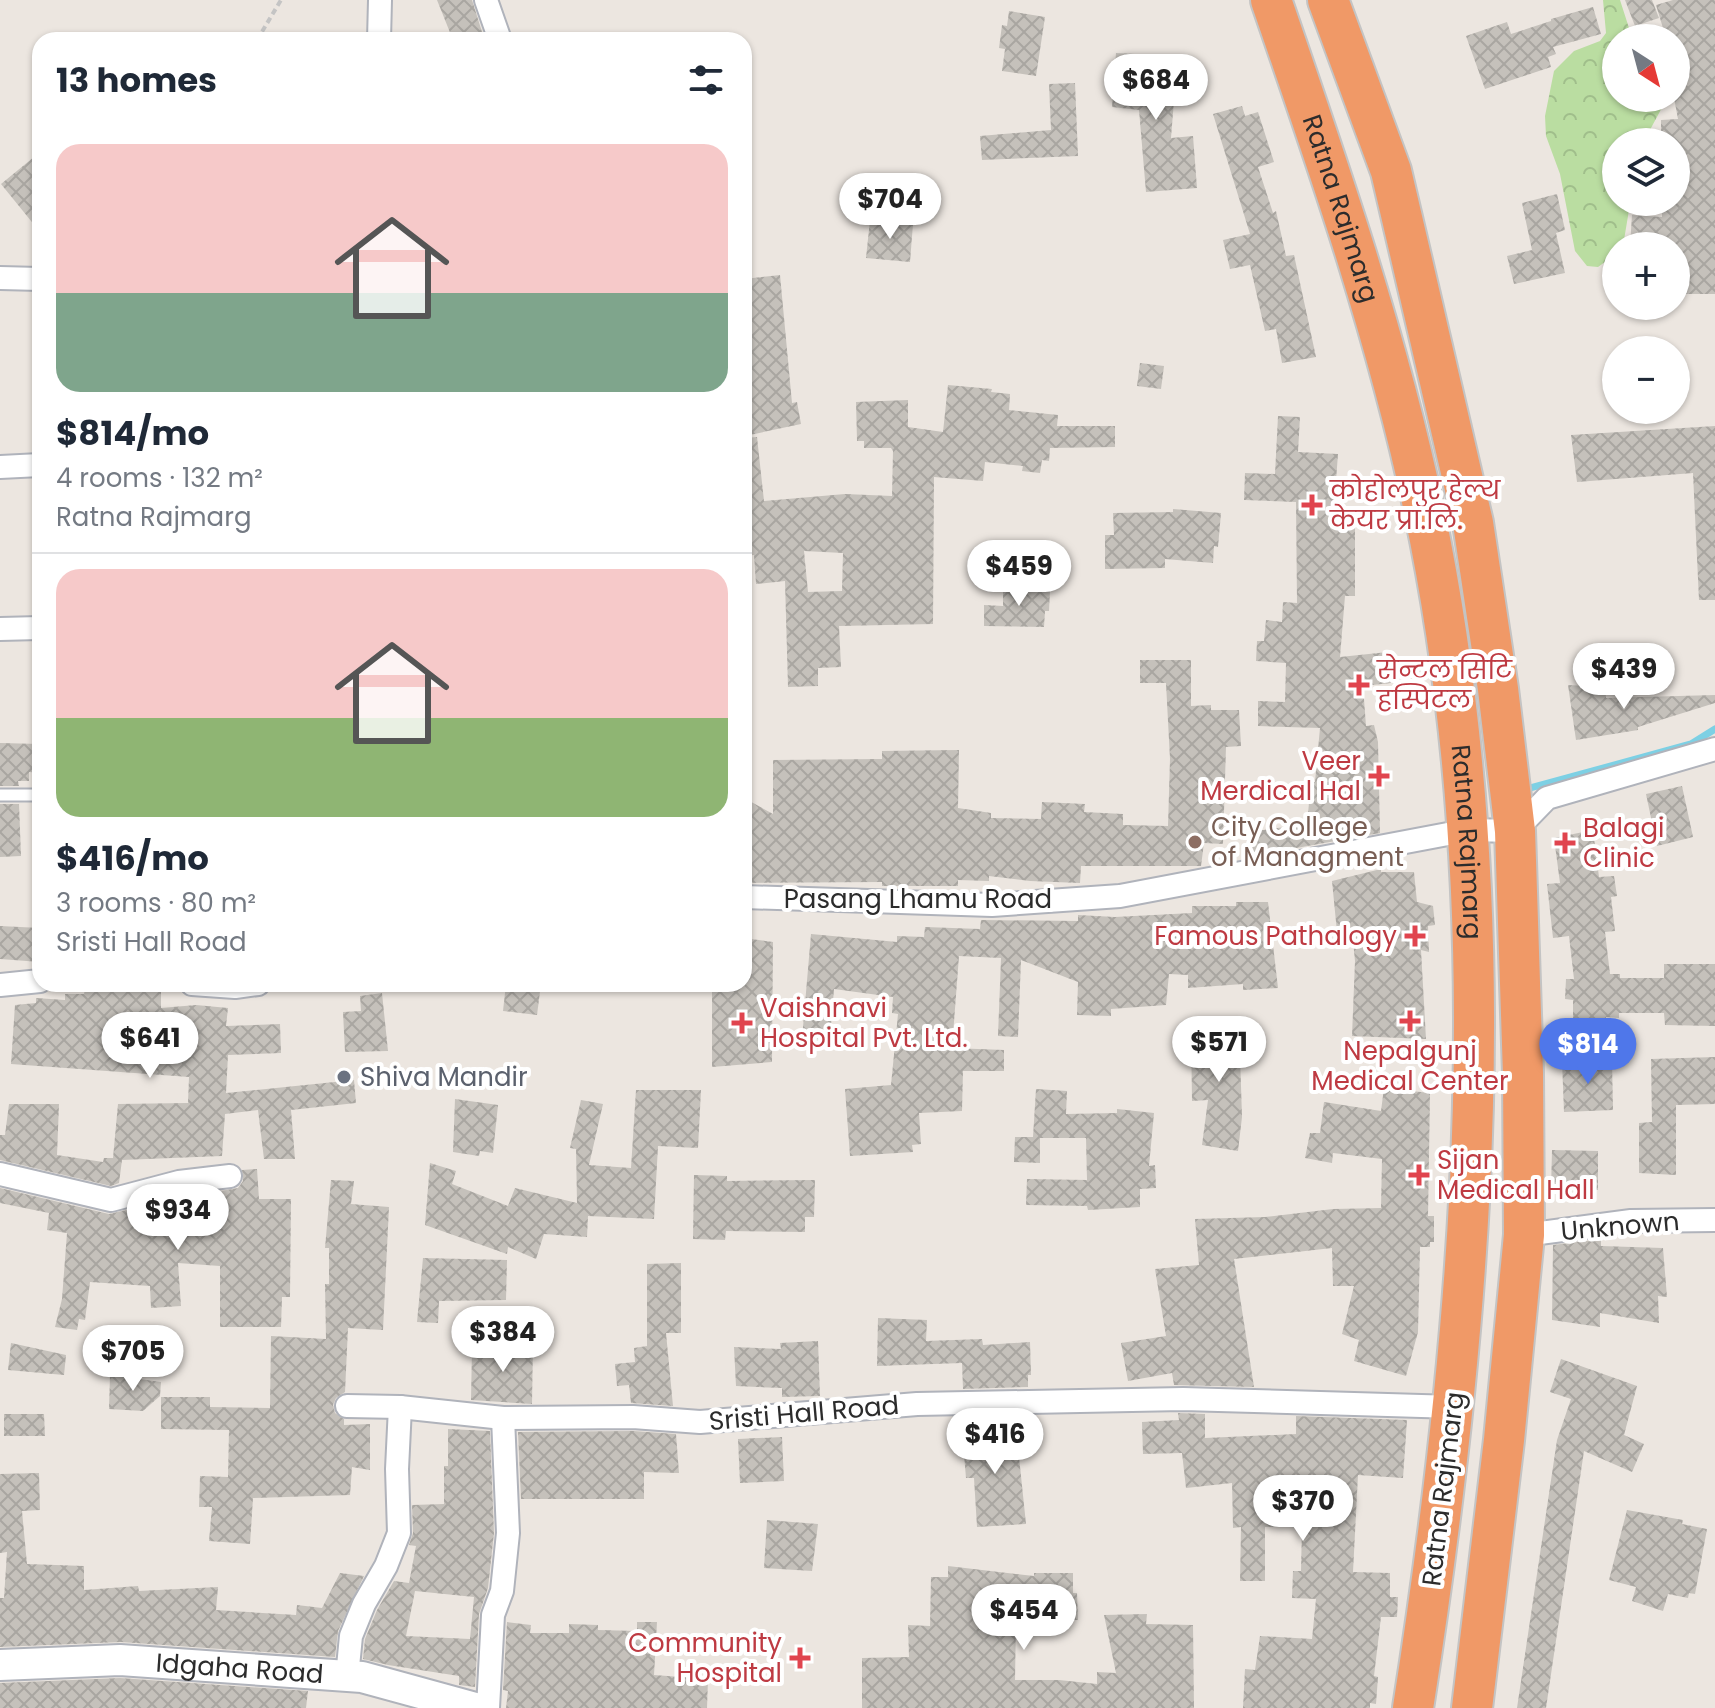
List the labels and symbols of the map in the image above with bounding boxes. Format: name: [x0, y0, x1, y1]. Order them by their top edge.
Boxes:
north arrow: [1602, 24, 1690, 112]
pin: $684: [1109, 54, 1203, 122]
street label: Ratna Rajmarg: [1294, 110, 1388, 307]
pin: $704: [843, 173, 937, 241]
place label: काेहाेलपुर हेल्थ केयर प्रा.लि.: [1329, 472, 1501, 538]
marker: काेहाेलपुर हेल्थ केयर प्रा.लि.: [1301, 494, 1323, 516]
pin: $459: [972, 540, 1066, 608]
pin: $439: [1577, 643, 1671, 711]
place label: सेन्टल सिटि हस्पिटल: [1376, 652, 1513, 718]
marker: सेन्टल सिटि हस्पिटल: [1348, 674, 1370, 696]
place label: Veer Merdical Hal: [1200, 743, 1361, 809]
street label: Ratna Rajmarg: [1442, 743, 1491, 940]
marker: Veer Merdical Hal: [1368, 765, 1390, 787]
place label: City College of Managment: [1211, 809, 1404, 875]
place label: Balagi Clinic: [1583, 810, 1664, 876]
marker: Balagi Clinic: [1554, 832, 1576, 854]
marker: City College of Managment: [1186, 833, 1204, 851]
street label: Pasang Lhamu Road: [784, 881, 1052, 917]
place label: Famous Pathalogy: [1154, 918, 1397, 954]
marker: Famous Pathalogy: [1404, 925, 1426, 947]
place label: Vaishnavi Hospital Pvt. Ltd.: [760, 990, 968, 1056]
marker: Nepalgunj Medical Center: [1399, 1010, 1421, 1032]
pin: $641: [103, 1012, 197, 1080]
marker: Vaishnavi Hospital Pvt. Ltd.: [731, 1012, 753, 1034]
pin: $571: [1172, 1016, 1266, 1084]
pin: $814: [1541, 1018, 1635, 1086]
place label: Nepalgunj Medical Center: [1311, 1033, 1509, 1099]
place label: Shiva Mandir: [360, 1059, 528, 1095]
marker: Shiva Mandir: [335, 1068, 353, 1086]
place label: Sijan Medical Hall: [1437, 1142, 1595, 1208]
marker: Sijan Medical Hall: [1408, 1164, 1430, 1186]
pin: $934: [131, 1184, 225, 1252]
street label: Unknown: [1559, 1203, 1681, 1249]
pin: $384: [456, 1306, 550, 1374]
pin: $705: [86, 1325, 180, 1393]
street label: Sristi Hall Road: [707, 1387, 901, 1439]
street label: Ratna Rajmarg: [1413, 1390, 1473, 1588]
pin: $416: [948, 1408, 1042, 1476]
pin: $370: [1256, 1475, 1350, 1543]
pin: $454: [977, 1584, 1071, 1652]
place label: Community Hospital: [628, 1625, 782, 1691]
street label: Idgaha Road: [155, 1645, 325, 1692]
marker: Community Hospital: [789, 1647, 811, 1669]

